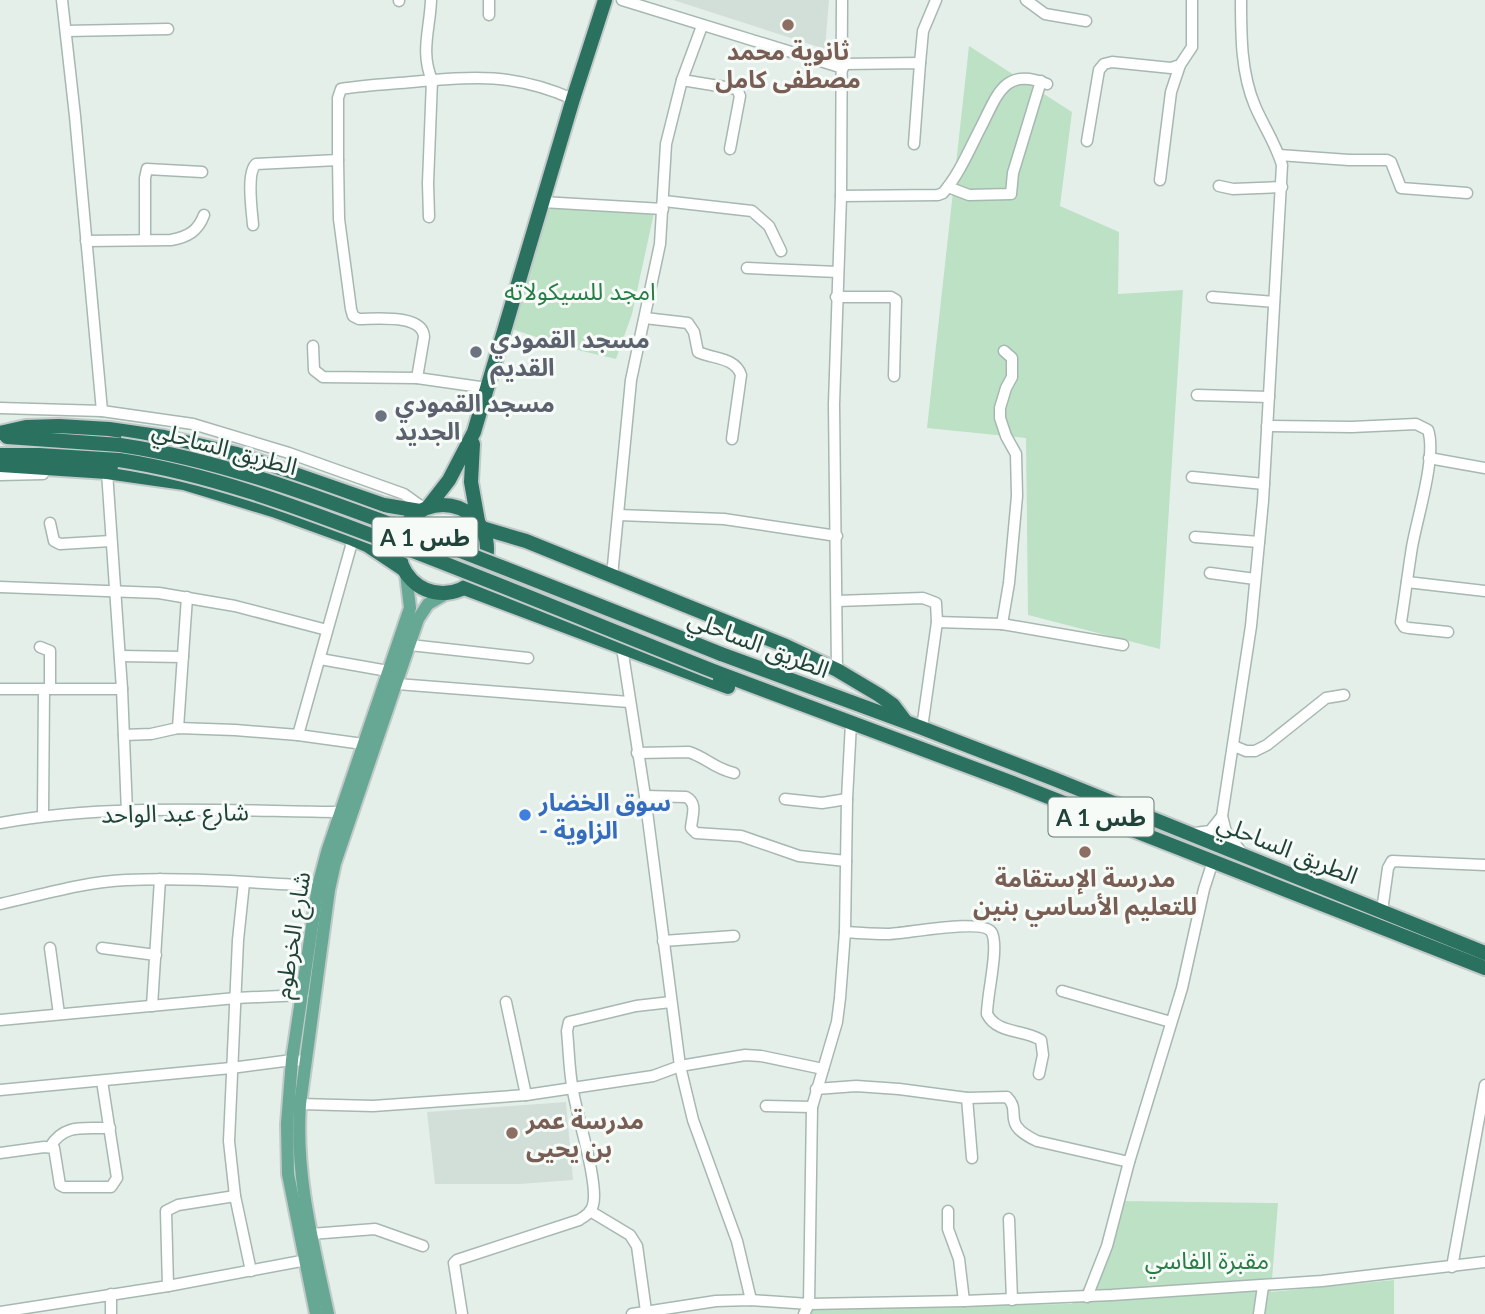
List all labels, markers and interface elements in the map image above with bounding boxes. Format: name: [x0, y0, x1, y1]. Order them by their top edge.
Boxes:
marker: ثانوية محمد مصطفى كامل: [780, 17, 796, 33]
place label: ثانوية محمد مصطفى كامل: [715, 36, 861, 94]
park label: امجد للسيكولاته: [504, 276, 656, 306]
place label: مسجد القمودي القديم: [490, 324, 650, 385]
marker: مسجد القمودي القديم: [468, 344, 484, 360]
place label: مسجد القمودي الجديد: [395, 388, 555, 446]
marker: مسجد القمودي الجديد: [373, 408, 389, 424]
street label: الطريق الساحلي: [148, 414, 301, 486]
road number: A 1 طس: [372, 517, 478, 556]
street label: الطريق الساحلي: [682, 603, 834, 688]
place label: سوق الخضار - الزاوية: [538, 787, 671, 845]
street label: شارع عبد الواحد: [101, 796, 249, 832]
road number: A 1 طس: [1048, 797, 1154, 836]
marker: سوق الخضار - الزاوية: [517, 807, 533, 823]
street label: الطريق الساحلي: [1211, 807, 1362, 894]
marker: مدرسة اﻹستقامة للتعليم اﻷساسي بنين: [1077, 844, 1093, 860]
place label: مدرسة اﻹستقامة للتعليم اﻷساسي بنين: [973, 863, 1197, 926]
street label: شارع الخرطوم: [267, 869, 320, 1001]
place label: مدرسة عمر بن يحيى: [525, 1105, 644, 1163]
marker: مدرسة عمر بن يحيى: [504, 1125, 520, 1141]
park label: مقبرة الفاسي: [1145, 1245, 1269, 1279]

